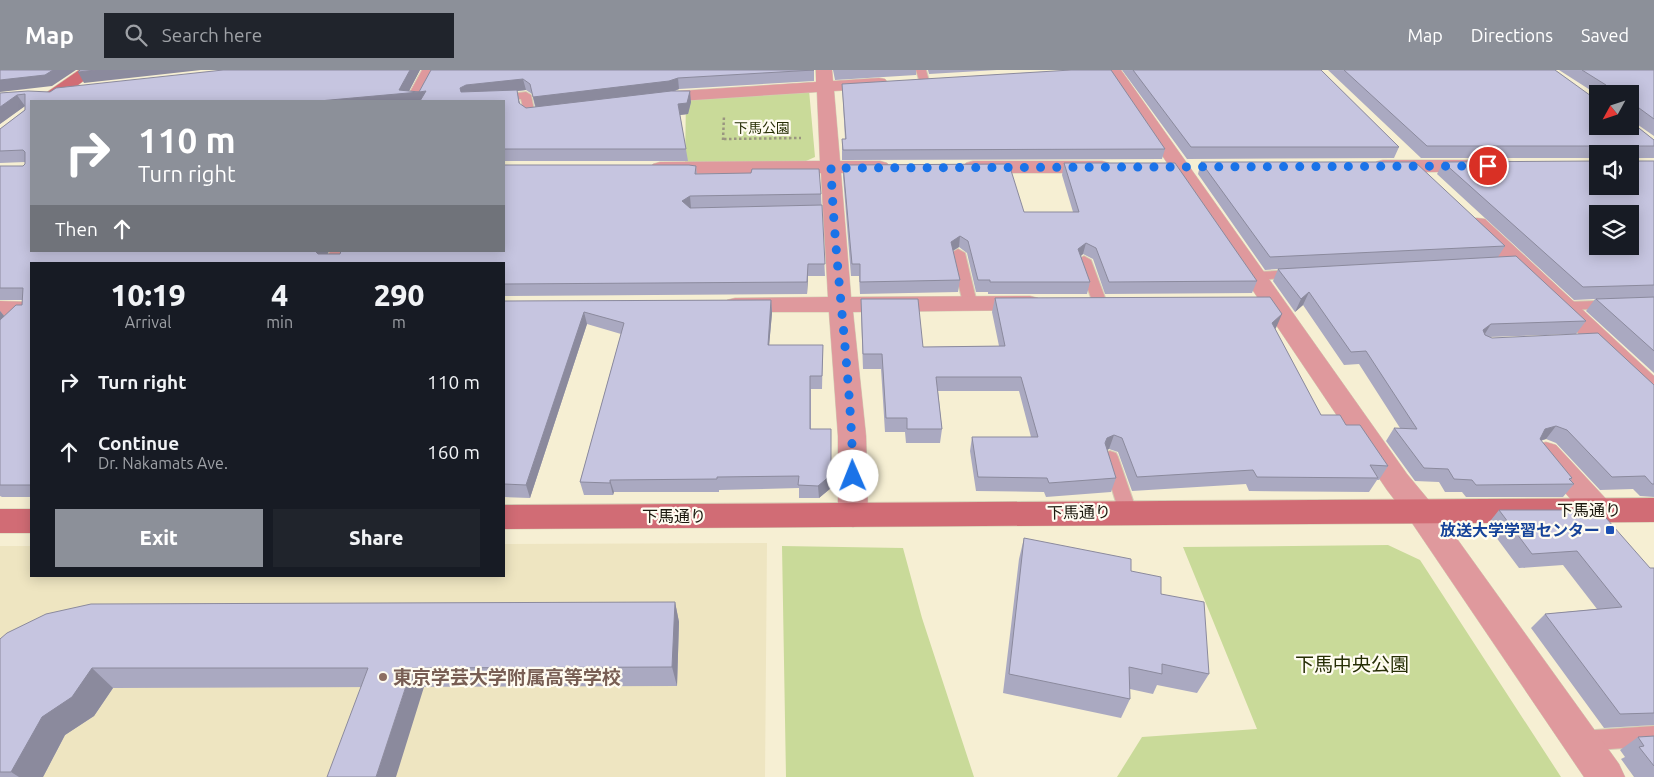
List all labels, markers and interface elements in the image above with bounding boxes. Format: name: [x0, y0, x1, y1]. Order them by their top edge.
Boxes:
search box: [104, 13, 454, 58]
icon: search: [122, 21, 150, 49]
text: Map: [25, 22, 74, 49]
text: Search here: [162, 24, 262, 46]
text: Map: [1407, 25, 1443, 45]
text: Directions: [1471, 25, 1553, 45]
text: Saved: [1581, 25, 1629, 45]
north arrow: [1589, 85, 1639, 135]
map controls: [1589, 85, 1639, 255]
icon: right: [55, 120, 120, 185]
text: 110 m: [138, 120, 236, 160]
park label: 下馬公園: [734, 120, 790, 136]
pin: [1467, 145, 1509, 187]
button: sound: [1589, 145, 1639, 195]
icon: arrive: [1474, 152, 1502, 180]
text: Turn right: [138, 161, 236, 186]
button: layers: [1589, 205, 1639, 255]
icon: ahead: [108, 215, 136, 243]
text: Then: [55, 218, 98, 240]
text: 10:19: [111, 278, 186, 312]
text: 4: [271, 278, 288, 312]
text: 290: [374, 278, 424, 312]
text: Arrival: [125, 313, 171, 331]
text: min: [266, 313, 293, 331]
text: m: [392, 313, 406, 331]
icon: right: [55, 368, 83, 396]
text: Turn right: [98, 371, 186, 393]
text: 110 m: [427, 371, 480, 393]
text: Continue: [98, 432, 179, 454]
icon: ahead: [55, 438, 83, 466]
text: 160 m: [427, 441, 480, 463]
position arrow: [826, 449, 878, 501]
text: Dr. Nakamats Ave.: [98, 454, 228, 472]
street label: 下馬通り: [1557, 501, 1621, 519]
street label: 下馬通り: [1047, 502, 1111, 522]
street label: 下馬通り: [642, 507, 706, 525]
button: Exit: [55, 509, 263, 567]
button: Share: [273, 509, 480, 567]
place label: 放送大学学習センター: [1440, 521, 1600, 539]
marker: 放送大学学習センター: [1604, 524, 1616, 536]
park label: 下馬中央公園: [1295, 653, 1409, 675]
place label: 東京学芸大学附属高等学校: [393, 666, 621, 688]
marker: 東京学芸大学附属高等学校: [377, 671, 389, 683]

